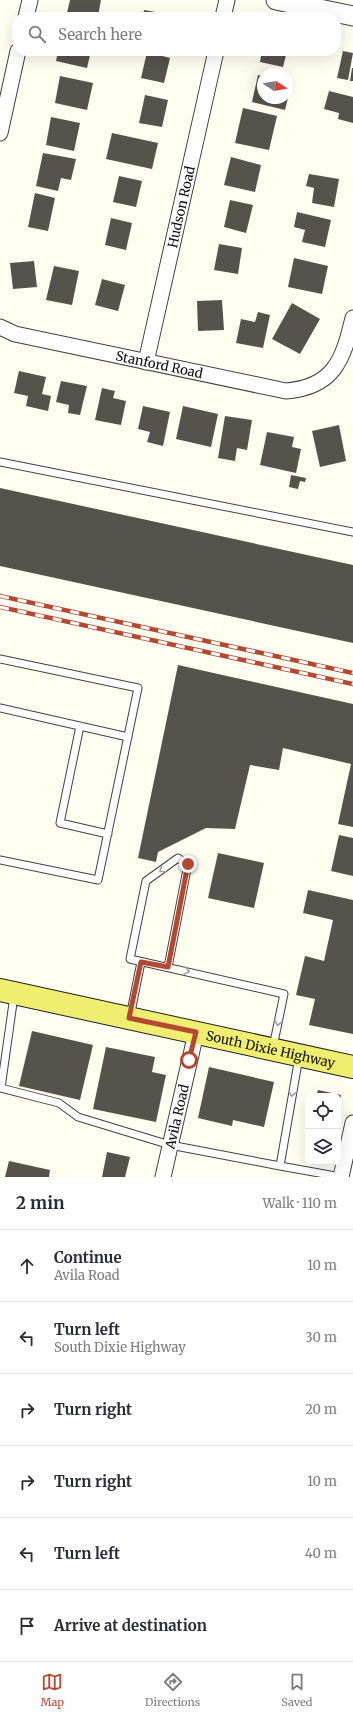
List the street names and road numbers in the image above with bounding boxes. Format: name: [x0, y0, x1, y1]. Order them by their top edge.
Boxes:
street label: Hudson Road: [163, 164, 198, 249]
street label: Stanford Road: [114, 347, 205, 382]
street label: South Dixie Highway: [204, 1027, 337, 1071]
street label: Avila Road: [161, 1083, 193, 1151]

